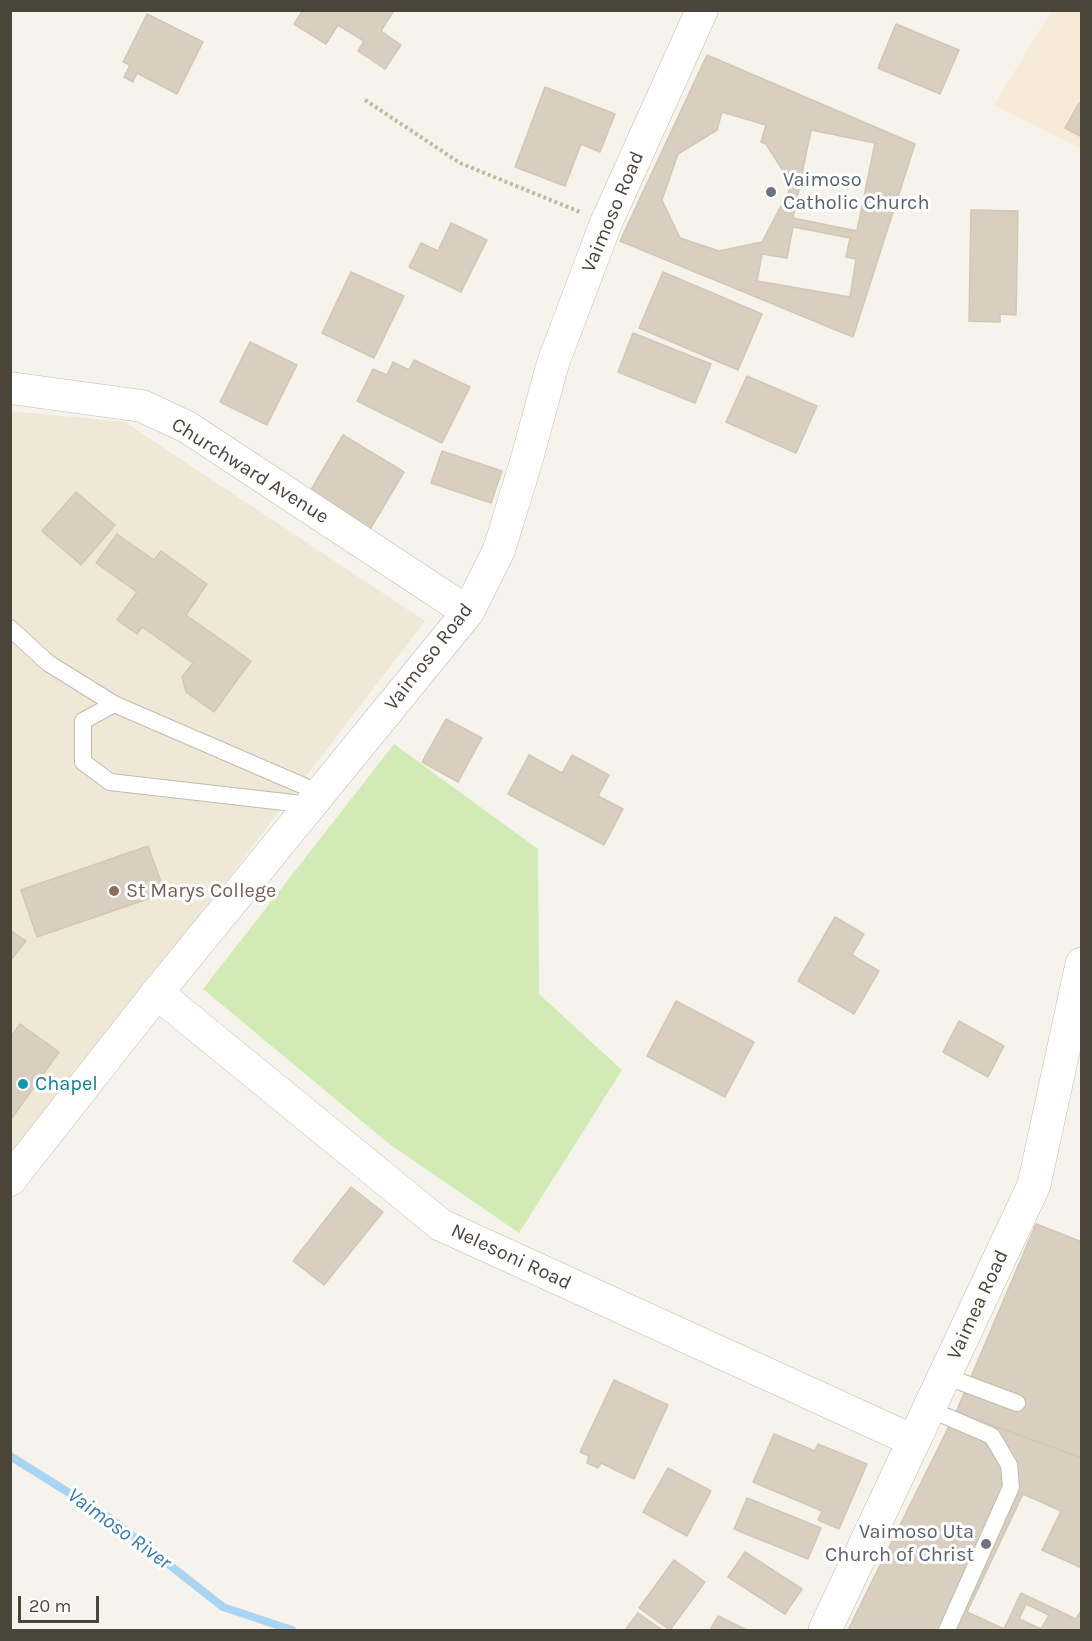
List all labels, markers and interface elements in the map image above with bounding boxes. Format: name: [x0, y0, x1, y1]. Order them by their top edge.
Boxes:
street label: Vaimoso Road: [577, 148, 649, 276]
place label: Vaimoso Catholic Church: [783, 168, 929, 215]
marker: Vaimoso Catholic Church: [764, 185, 778, 199]
street label: Churchward Avenue: [167, 413, 333, 529]
street label: Vaimoso Road: [380, 599, 478, 715]
place label: St Marys College: [126, 879, 276, 903]
marker: St Marys College: [107, 884, 121, 898]
place label: Chapel: [35, 1072, 98, 1096]
marker: Chapel: [16, 1077, 30, 1091]
street label: Nelesoni Road: [447, 1219, 575, 1295]
street label: Vaimea Road: [942, 1246, 1014, 1364]
water label: Vaimoso River: [62, 1483, 176, 1575]
place label: Vaimoso Uta Church of Christ: [825, 1520, 974, 1567]
marker: Vaimoso Uta Church of Christ: [979, 1537, 993, 1551]
scale bar: [21, 1584, 102, 1622]
text: 20 m: [29, 1595, 71, 1617]

